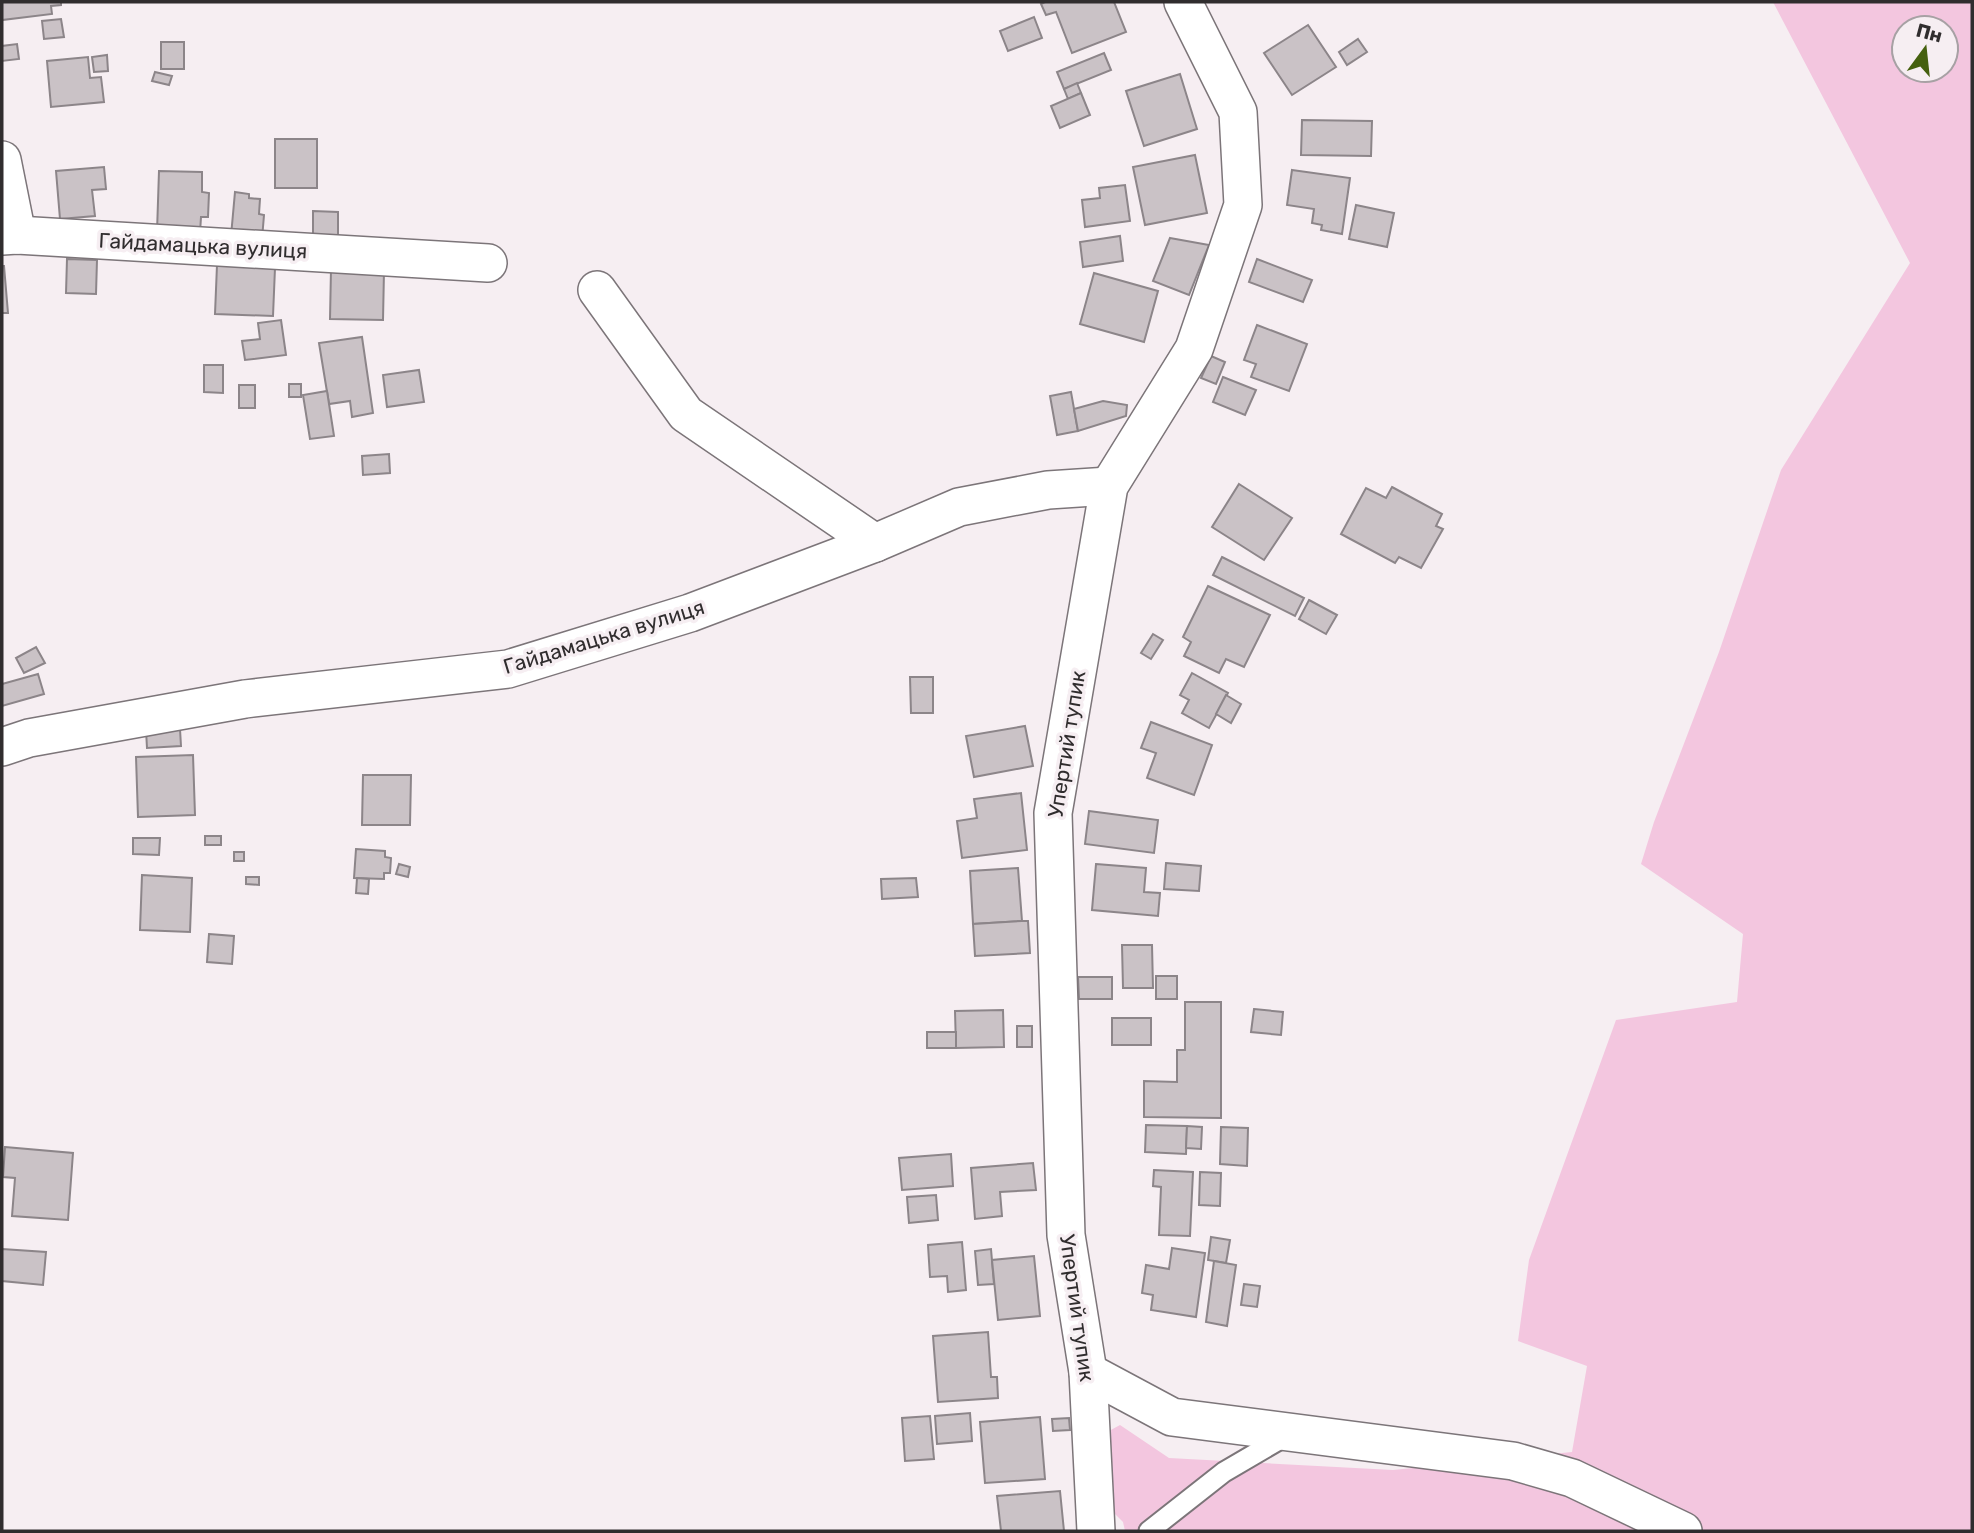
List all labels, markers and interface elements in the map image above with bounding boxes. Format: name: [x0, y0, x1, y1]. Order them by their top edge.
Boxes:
north arrow: [1890, 14, 1960, 84]
text: Пн: [1914, 19, 1945, 48]
street label: Гайдамацька вулиця: [98, 228, 308, 263]
street label: Гайдамацька вулиця: [500, 594, 707, 679]
street label: Упертий тупик: [1043, 669, 1090, 819]
street label: Упертий тупик: [1055, 1233, 1100, 1383]

